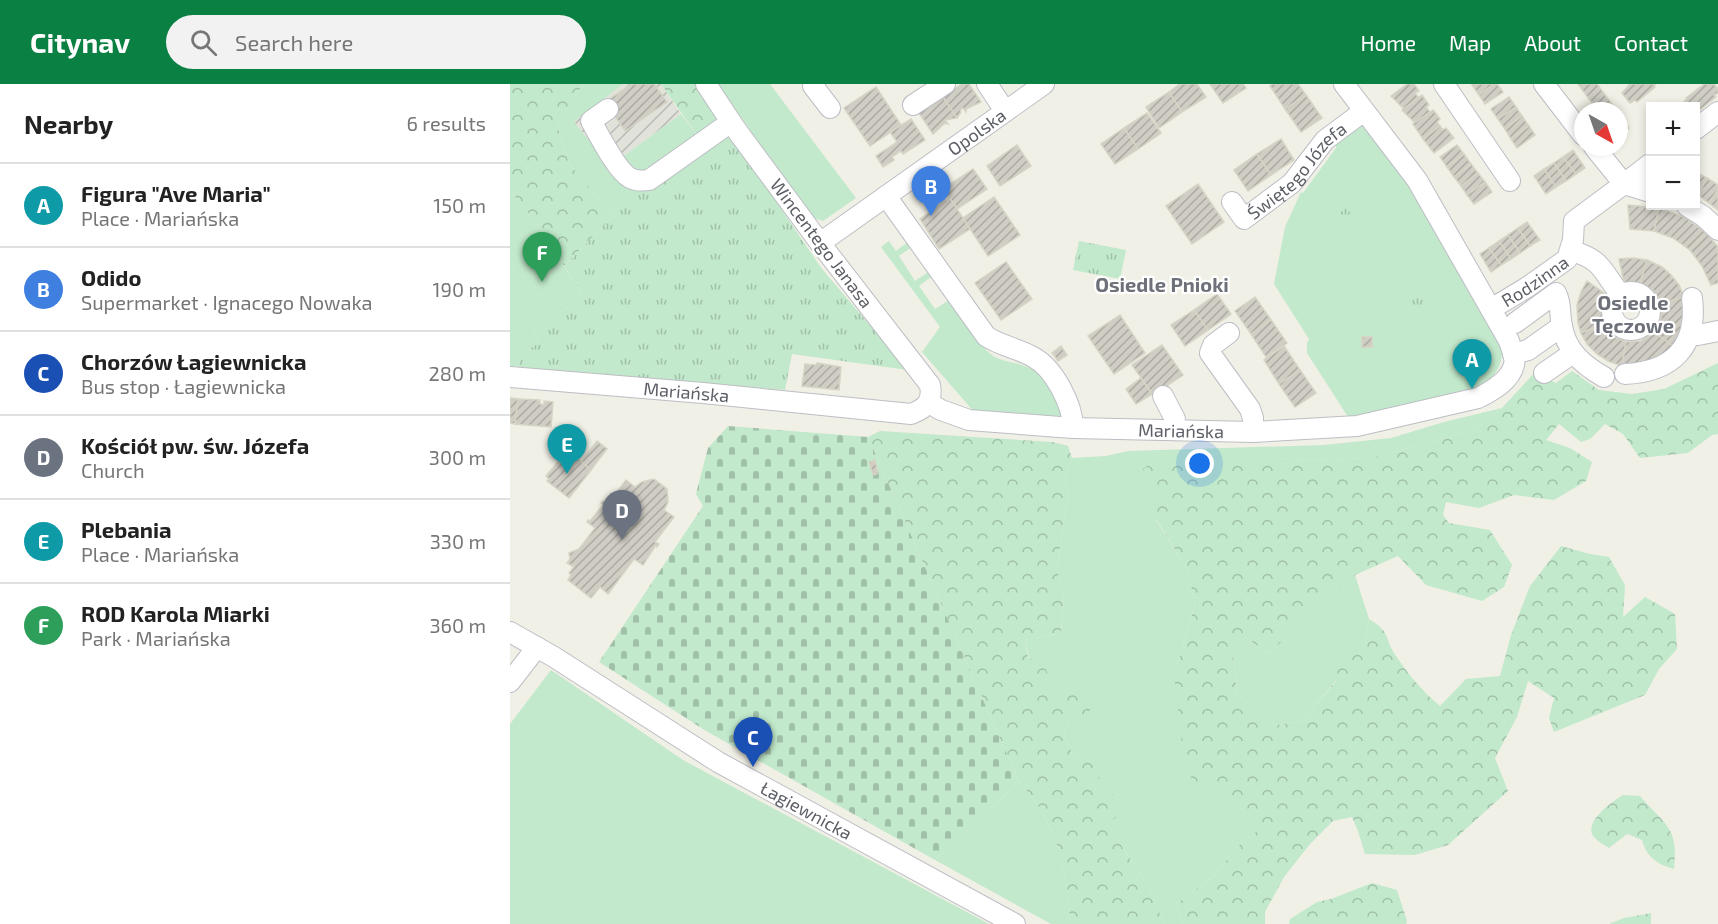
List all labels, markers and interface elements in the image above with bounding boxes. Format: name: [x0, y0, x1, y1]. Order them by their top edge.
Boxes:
search box: [166, 15, 586, 69]
text: Citynav: [30, 25, 130, 59]
icon: search: [187, 26, 220, 59]
text: Search here: [235, 29, 353, 55]
text: Home: [1360, 30, 1416, 55]
text: Map: [1449, 30, 1491, 55]
text: About: [1524, 30, 1581, 55]
text: Contact: [1614, 30, 1688, 55]
north arrow: [1574, 102, 1628, 156]
map controls: [1646, 102, 1700, 210]
button: +: [1646, 102, 1700, 156]
street label: Opolska: [943, 104, 1010, 160]
text: Nearby: [24, 108, 113, 139]
text: 6 results: [406, 111, 486, 135]
street label: Świętego Józefa: [1243, 117, 1351, 224]
button: −: [1646, 156, 1700, 210]
pin: B: [912, 166, 950, 216]
street label: Wincentego Janasa: [766, 174, 878, 312]
text: Figura "Ave Maria": [81, 180, 271, 206]
text: A: [37, 193, 50, 217]
text: 150 m: [433, 193, 486, 217]
text: Place · Mariańska: [81, 206, 239, 230]
pin: F: [522, 232, 561, 282]
street label: Rodzinna: [1497, 251, 1573, 311]
text: Odido: [81, 264, 141, 290]
district label: Osiedle Pnioki: [1095, 272, 1229, 296]
text: B: [37, 277, 50, 301]
text: 190 m: [433, 277, 486, 301]
text: Supermarket · Ignacego Nowaka: [81, 290, 373, 314]
district label: Osiedle Tęczowe: [1592, 290, 1674, 337]
pin: A: [1452, 340, 1492, 389]
text: Chorzów Łagiewnicka: [81, 348, 306, 374]
text: C: [38, 361, 49, 385]
text: 280 m: [429, 361, 486, 385]
text: Bus stop · Łagiewnicka: [81, 374, 286, 398]
street label: Mariańska: [643, 377, 730, 407]
street label: Mariańska: [1138, 418, 1224, 442]
pin: E: [548, 424, 586, 474]
text: Kościół pw. św. Józefa: [81, 432, 309, 458]
text: D: [37, 445, 50, 469]
text: 300 m: [429, 445, 486, 469]
your location: [1185, 449, 1214, 478]
text: Church: [81, 458, 145, 482]
pin: D: [602, 490, 642, 540]
text: Plebania: [81, 516, 172, 542]
text: E: [38, 529, 49, 553]
text: 330 m: [430, 529, 486, 553]
text: Place · Mariańska: [81, 542, 239, 566]
text: ROD Karola Miarki: [81, 600, 270, 626]
text: F: [38, 613, 49, 637]
text: 360 m: [429, 613, 486, 637]
text: Park · Mariańska: [81, 626, 231, 650]
pin: C: [734, 718, 772, 767]
street label: Łagiewnicka: [757, 776, 856, 844]

